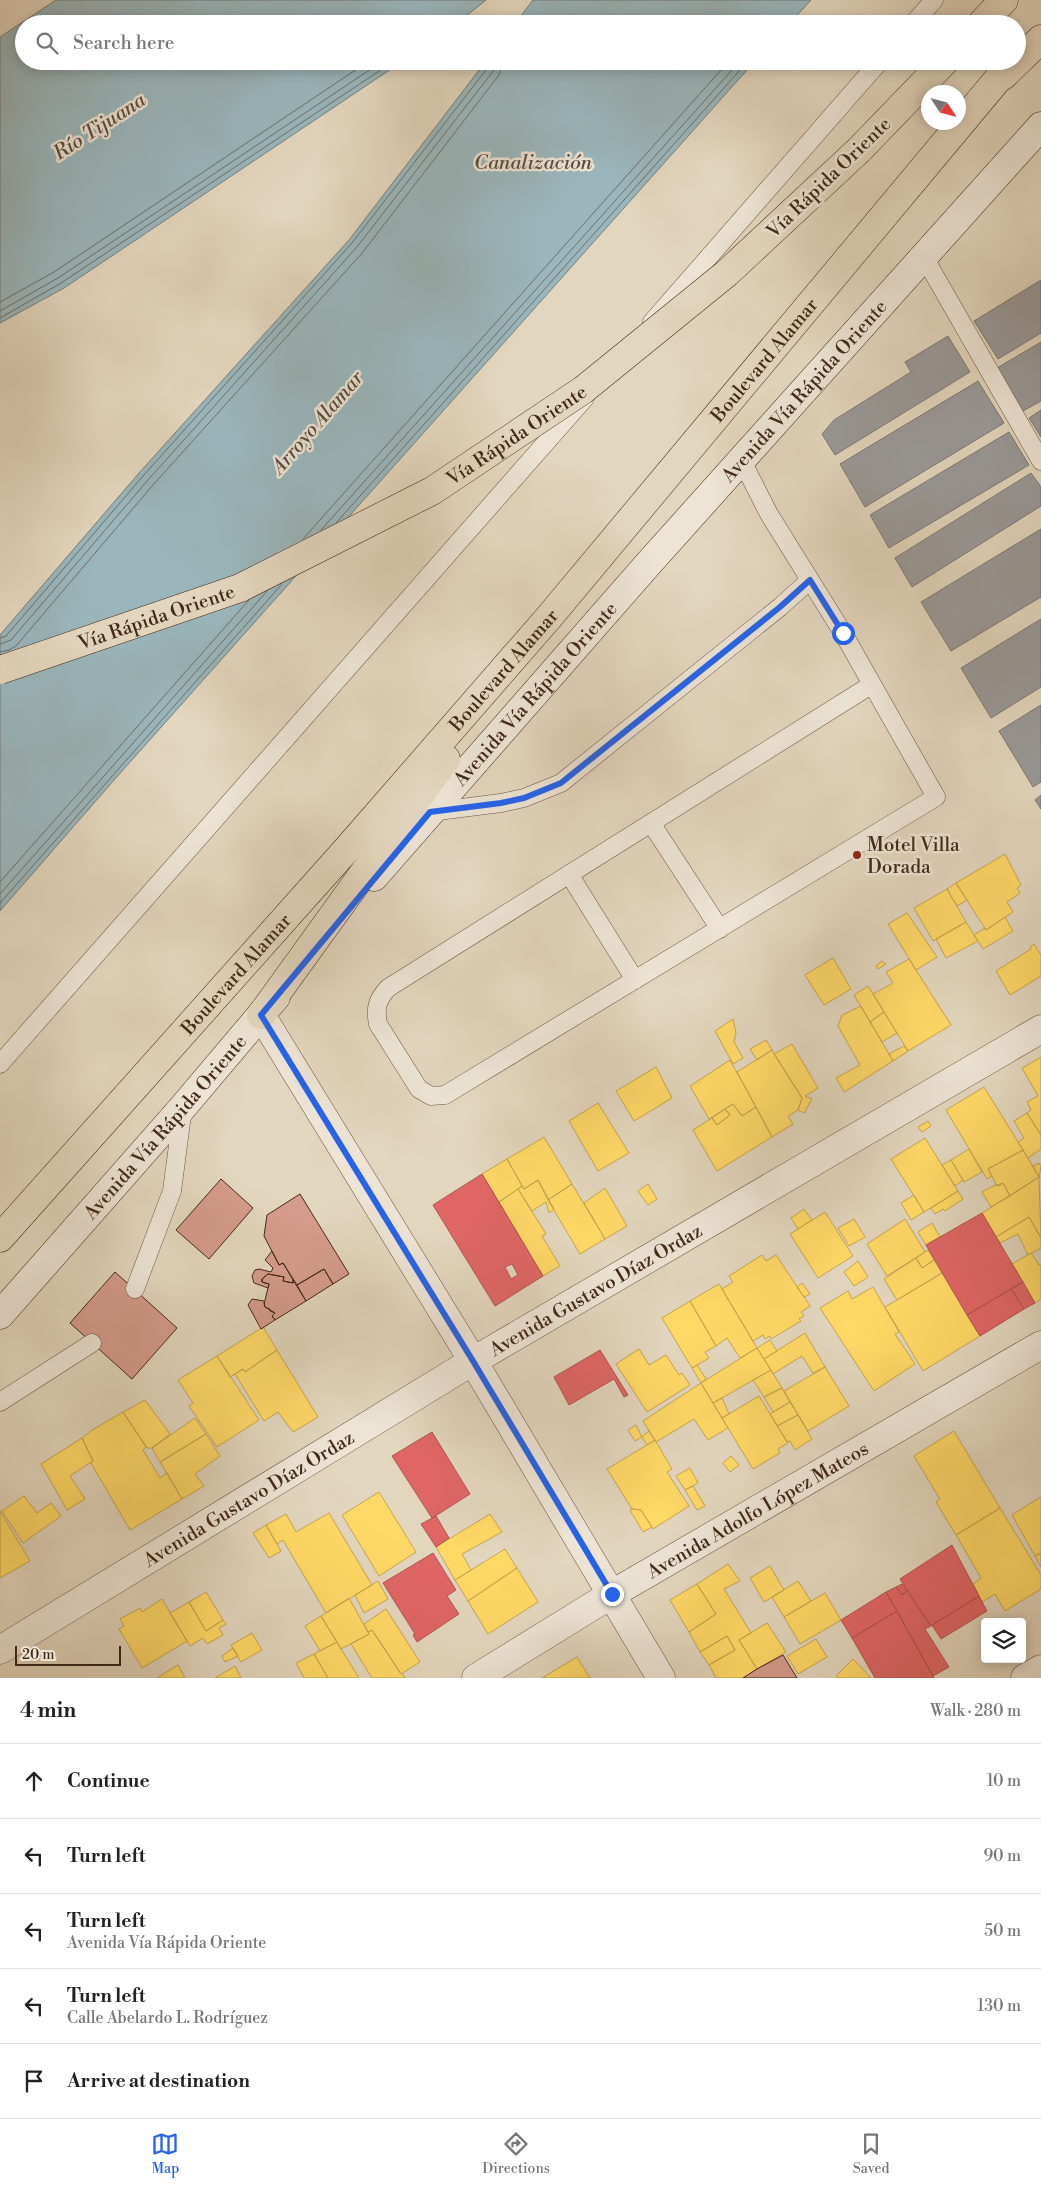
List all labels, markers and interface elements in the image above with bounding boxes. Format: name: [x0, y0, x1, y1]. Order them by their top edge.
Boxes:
search box: [15, 15, 1026, 70]
icon: search: [33, 29, 61, 57]
text: Search here: [73, 31, 174, 55]
north arrow: [921, 85, 966, 130]
water label: Río Tijuana: [48, 88, 151, 167]
street label: Vía Rápida Oriente: [761, 112, 896, 244]
water label: Canalización: [474, 151, 593, 176]
street label: Boulevard Alamar: [705, 293, 823, 428]
street label: Avenida Vía Rápida Oriente: [716, 295, 892, 488]
water label: Arroyo Alamar: [265, 366, 370, 481]
street label: Vía Rápida Oriente: [441, 380, 592, 492]
street label: Vía Rápida Oriente: [74, 580, 238, 656]
street label: Avenida Vía Rápida Oriente: [448, 597, 623, 792]
street label: Boulevard Alamar: [443, 604, 564, 737]
route start: [832, 622, 855, 645]
place label: Motel Villa Dorada: [867, 833, 960, 879]
marker: Motel Villa Dorada: [851, 849, 863, 861]
street label: Boulevard Alamar: [175, 909, 297, 1041]
street label: Avenida Vía Rápida Oriente: [78, 1030, 252, 1226]
street label: Avenida Gustavo Díaz Ordaz: [484, 1219, 707, 1362]
street label: Avenida Gustavo Díaz Ordaz: [138, 1426, 359, 1573]
street label: Avenida Adolfo López Mateos: [642, 1437, 873, 1585]
route end: [601, 1583, 624, 1606]
map controls: [981, 1618, 1026, 1663]
button: layers: [981, 1618, 1026, 1663]
scale bar: [15, 1643, 121, 1666]
text: 20 m: [22, 1646, 54, 1664]
text: 4 min: [20, 1698, 76, 1724]
text: Walk · 280 m: [930, 1701, 1021, 1721]
icon: ahead: [20, 1767, 48, 1795]
text: Continue: [67, 1769, 150, 1793]
text: 10 m: [987, 1771, 1021, 1791]
icon: left: [20, 1842, 48, 1870]
text: Turn left: [67, 1844, 146, 1868]
text: 90 m: [983, 1846, 1021, 1866]
text: Turn left: [67, 1909, 146, 1933]
icon: left: [20, 1917, 48, 1945]
text: 50 m: [984, 1921, 1021, 1941]
text: Avenida Vía Rápida Oriente: [67, 1933, 266, 1953]
text: Turn left: [67, 1984, 146, 2008]
icon: left: [20, 1992, 48, 2020]
text: 130 m: [977, 1996, 1021, 2016]
text: Calle Abelardo L. Rodríguez: [67, 2008, 268, 2028]
icon: arrive: [20, 2067, 48, 2095]
text: Arrive at destination: [67, 2069, 250, 2093]
tab: Map: [151, 2130, 179, 2178]
tab: Directions: [482, 2130, 550, 2178]
tab: Saved: [853, 2130, 890, 2178]

